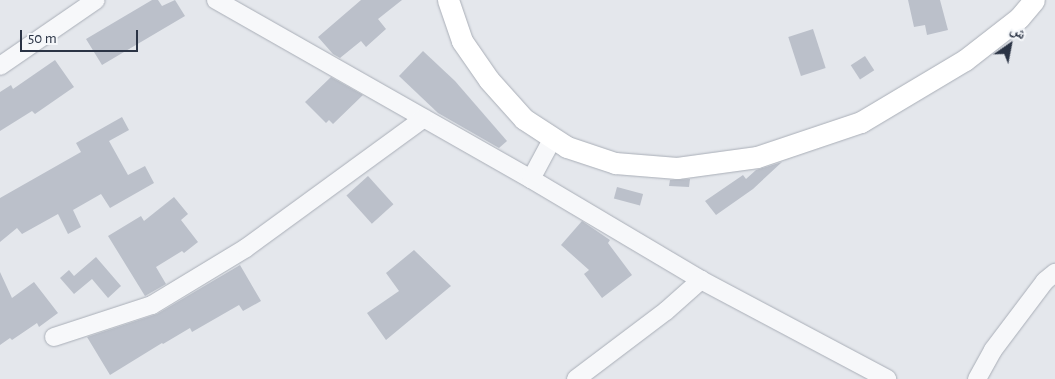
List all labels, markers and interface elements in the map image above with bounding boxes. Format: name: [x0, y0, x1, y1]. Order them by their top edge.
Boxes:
scale bar: [22, 20, 140, 52]
north arrow: [985, 20, 1035, 70]
text: ش: [1008, 22, 1028, 42]
text: 50 m: [28, 31, 57, 46]

